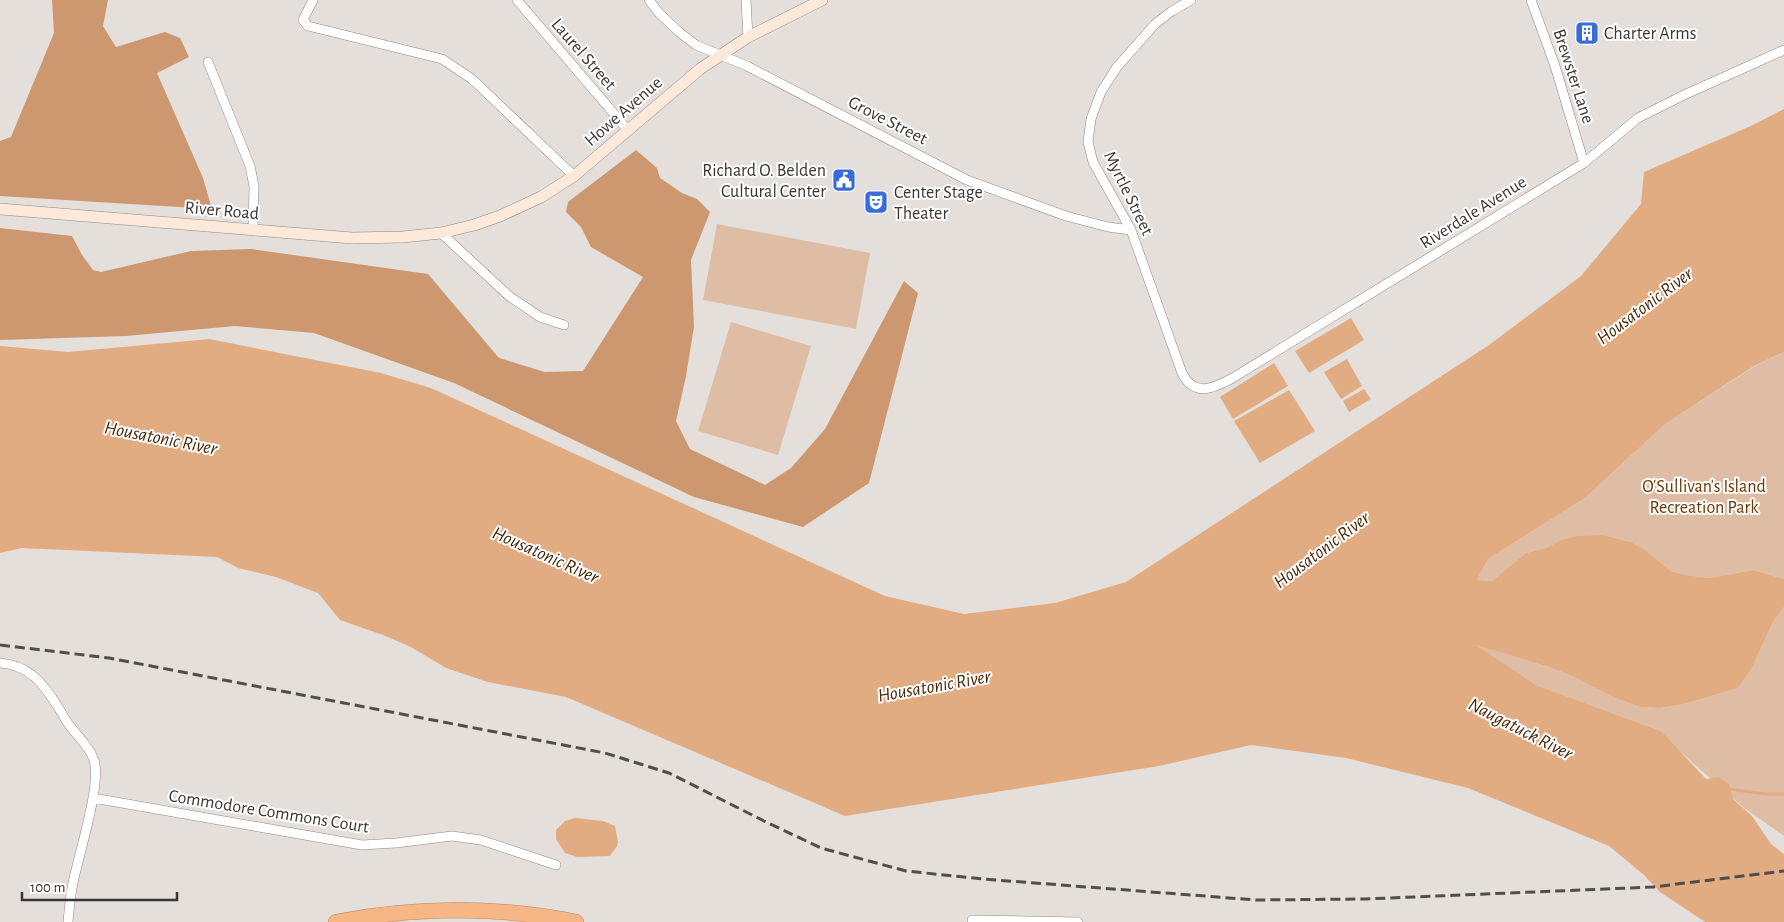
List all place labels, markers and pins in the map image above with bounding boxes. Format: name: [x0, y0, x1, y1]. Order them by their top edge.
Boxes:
building icon: Charter Arms: [1574, 20, 1600, 46]
place label: Charter Arms: [1604, 25, 1696, 43]
place label: Richard O. Belden Cultural Center: [702, 162, 826, 201]
public building icon: Richard O. Belden Cultural Center: [831, 167, 857, 193]
place label: Center Stage Theater: [894, 184, 983, 223]
theatre icon: Center Stage Theater: [863, 189, 889, 215]

